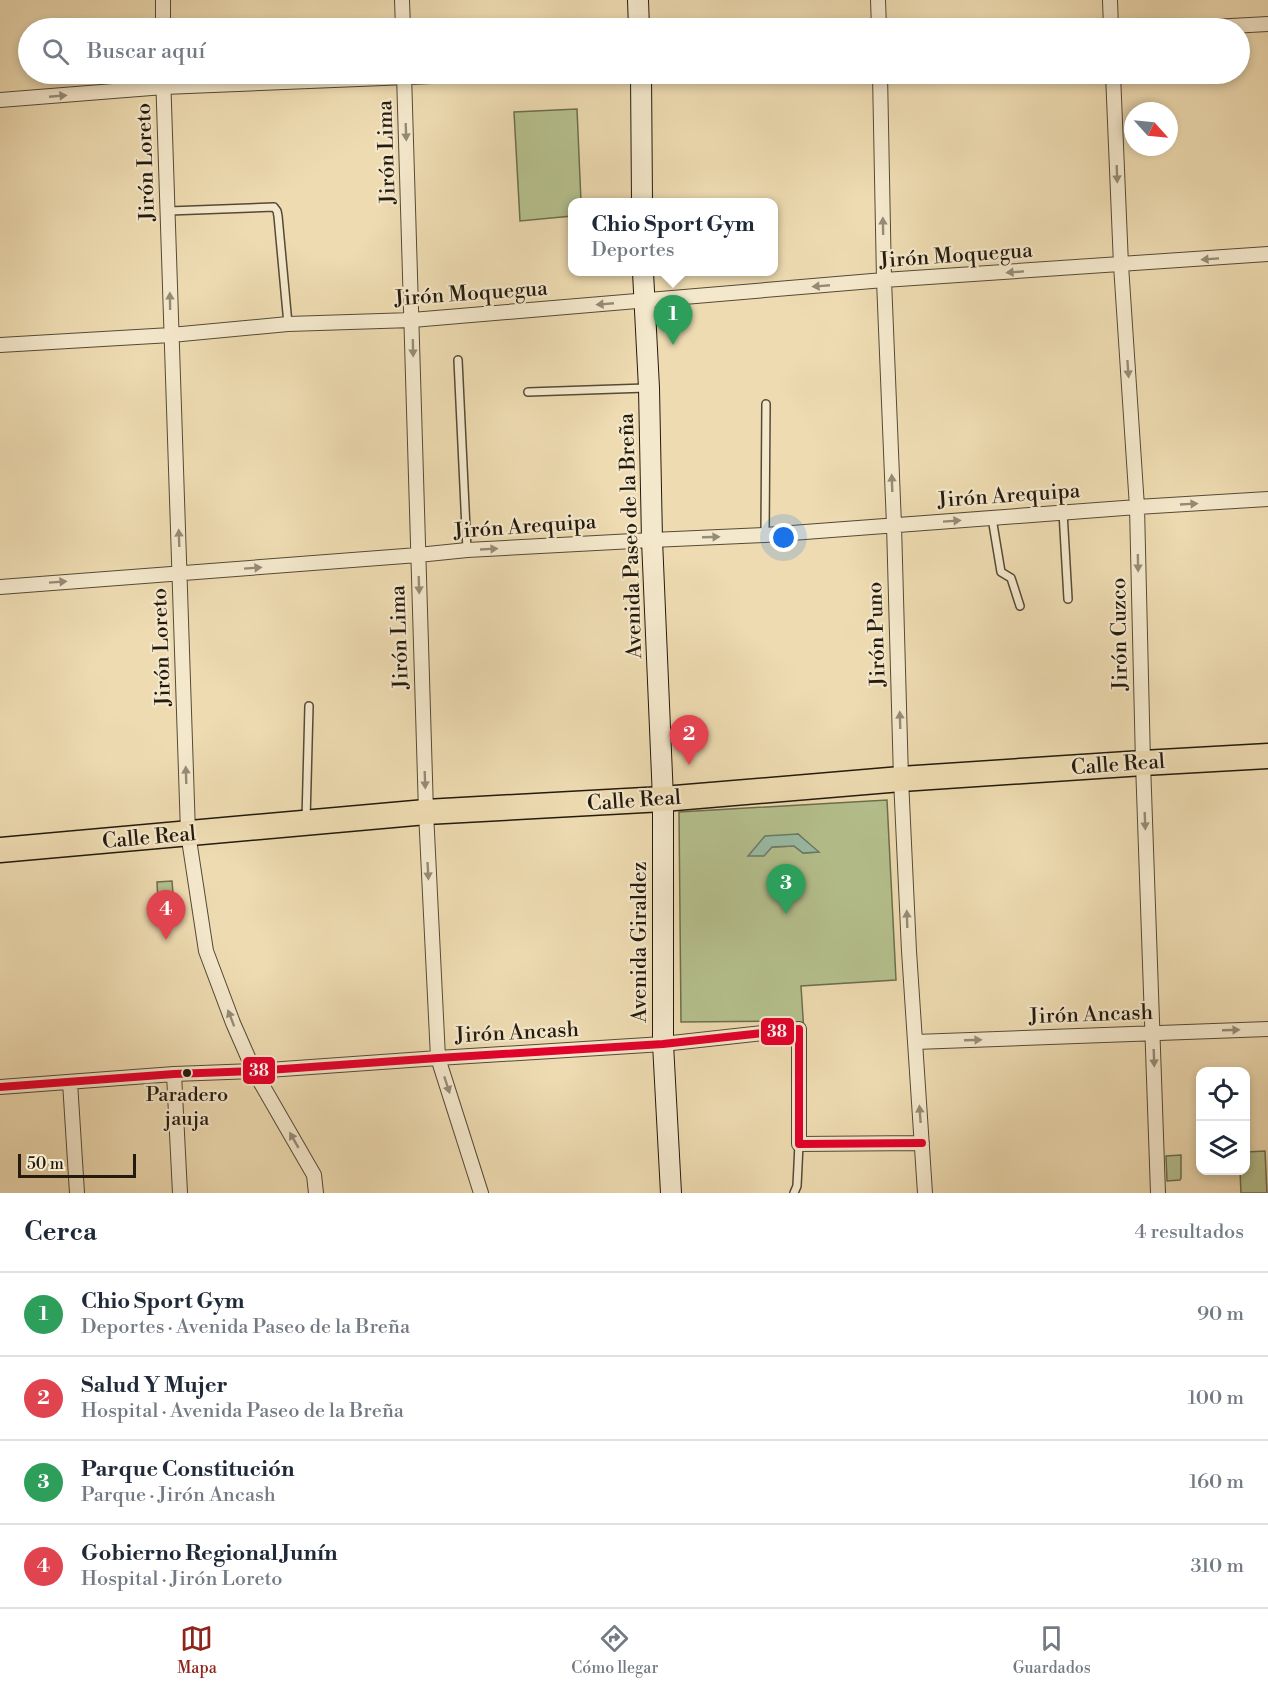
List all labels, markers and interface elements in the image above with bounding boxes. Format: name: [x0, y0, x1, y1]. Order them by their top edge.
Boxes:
search box: [18, 18, 1250, 84]
icon: search: [39, 35, 72, 68]
text: Buscar aquí: [87, 38, 205, 65]
one-way arrow: [49, 91, 68, 101]
street label: Jirón Lima: [372, 99, 402, 205]
street label: Jirón Loreto: [131, 102, 161, 223]
north arrow: [1124, 102, 1178, 156]
one-way arrow: [401, 122, 411, 141]
one-way arrow: [1113, 164, 1122, 183]
popup: [568, 198, 778, 276]
text: Chio Sport Gym: [591, 211, 755, 238]
one-way arrow: [878, 216, 888, 235]
text: Deportes: [591, 238, 675, 263]
street label: Jirón Moquegua: [878, 238, 1034, 274]
one-way arrow: [1200, 254, 1219, 263]
one-way arrow: [1006, 267, 1025, 277]
street label: Jirón Moquegua: [393, 276, 549, 312]
one-way arrow: [811, 281, 830, 291]
one-way arrow: [165, 292, 175, 311]
pin: 1: [654, 296, 692, 345]
one-way arrow: [596, 299, 615, 309]
one-way arrow: [408, 338, 417, 357]
one-way arrow: [1123, 359, 1133, 378]
street label: Avenida Paseo de la Breña: [614, 412, 648, 660]
one-way arrow: [888, 474, 897, 493]
street label: Jirón Arequipa: [936, 478, 1081, 514]
one-way arrow: [1179, 499, 1198, 508]
street label: Jirón Arequipa: [452, 509, 597, 545]
one-way arrow: [943, 516, 962, 526]
your location: [769, 523, 798, 552]
one-way arrow: [174, 528, 183, 547]
one-way arrow: [701, 533, 720, 542]
one-way arrow: [480, 544, 499, 554]
one-way arrow: [1133, 554, 1143, 573]
one-way arrow: [243, 563, 262, 573]
one-way arrow: [414, 575, 423, 594]
street label: Jirón Cuzco: [1106, 577, 1134, 692]
one-way arrow: [49, 578, 68, 587]
street label: Jirón Puno: [862, 581, 892, 688]
street label: Jirón Lima: [385, 584, 415, 690]
street label: Jirón Loreto: [147, 587, 177, 708]
one-way arrow: [895, 711, 904, 730]
pin: 2: [670, 716, 708, 765]
street label: Calle Real: [1070, 749, 1166, 781]
one-way arrow: [182, 765, 191, 784]
one-way arrow: [420, 770, 429, 789]
street label: Calle Real: [586, 785, 682, 817]
one-way arrow: [1141, 811, 1150, 830]
street label: Calle Real: [101, 821, 197, 855]
one-way arrow: [424, 861, 433, 880]
street label: Avenida Giraldez: [627, 861, 653, 1024]
pin: 3: [766, 864, 806, 914]
pin: 4: [146, 890, 186, 940]
one-way arrow: [903, 910, 912, 929]
street label: Jirón Ancash: [1028, 1000, 1154, 1030]
one-way arrow: [226, 1008, 236, 1026]
street label: Jirón Ancash: [453, 1017, 580, 1049]
line badge: 38: [760, 1017, 795, 1046]
text: 38: [767, 1022, 787, 1042]
one-way arrow: [1221, 1026, 1240, 1035]
one-way arrow: [964, 1035, 983, 1044]
one-way arrow: [1149, 1048, 1158, 1067]
line badge: 38: [242, 1056, 276, 1085]
text: 38: [249, 1061, 269, 1081]
marker: Paradero jauja: [181, 1067, 193, 1079]
map controls: [1196, 1067, 1250, 1175]
button: locate: [1196, 1067, 1250, 1121]
one-way arrow: [443, 1076, 452, 1094]
place label: Paradero jauja: [146, 1083, 228, 1132]
one-way arrow: [915, 1104, 925, 1123]
button: layers: [1196, 1121, 1250, 1175]
one-way arrow: [289, 1131, 299, 1148]
scale bar: [18, 1151, 136, 1178]
text: 50 m: [27, 1154, 64, 1174]
text: Cerca: [24, 1216, 97, 1248]
text: 4 resultados: [1134, 1220, 1244, 1245]
text: Chio Sport Gym: [81, 1288, 245, 1315]
text: 1: [39, 1302, 48, 1327]
text: 90 m: [1197, 1302, 1244, 1327]
text: Deportes · Avenida Paseo de la Breña: [81, 1315, 410, 1340]
text: Salud Y Mujer: [81, 1372, 228, 1399]
text: 2: [37, 1386, 50, 1411]
text: 100 m: [1188, 1386, 1244, 1411]
text: Hospital · Avenida Paseo de la Breña: [81, 1399, 404, 1424]
text: Parque Constitución: [81, 1456, 294, 1483]
text: 3: [37, 1470, 50, 1495]
text: 160 m: [1189, 1470, 1244, 1495]
text: Parque · Jirón Ancash: [81, 1483, 276, 1508]
text: Gobierno Regional Junín: [81, 1540, 337, 1567]
text: 4: [37, 1554, 50, 1579]
text: 310 m: [1191, 1554, 1244, 1579]
text: Hospital · Jirón Loreto: [81, 1567, 283, 1592]
tab: Mapa: [177, 1622, 217, 1678]
tab: Cómo llegar: [571, 1622, 658, 1678]
tab: Guardados: [1013, 1622, 1091, 1678]

